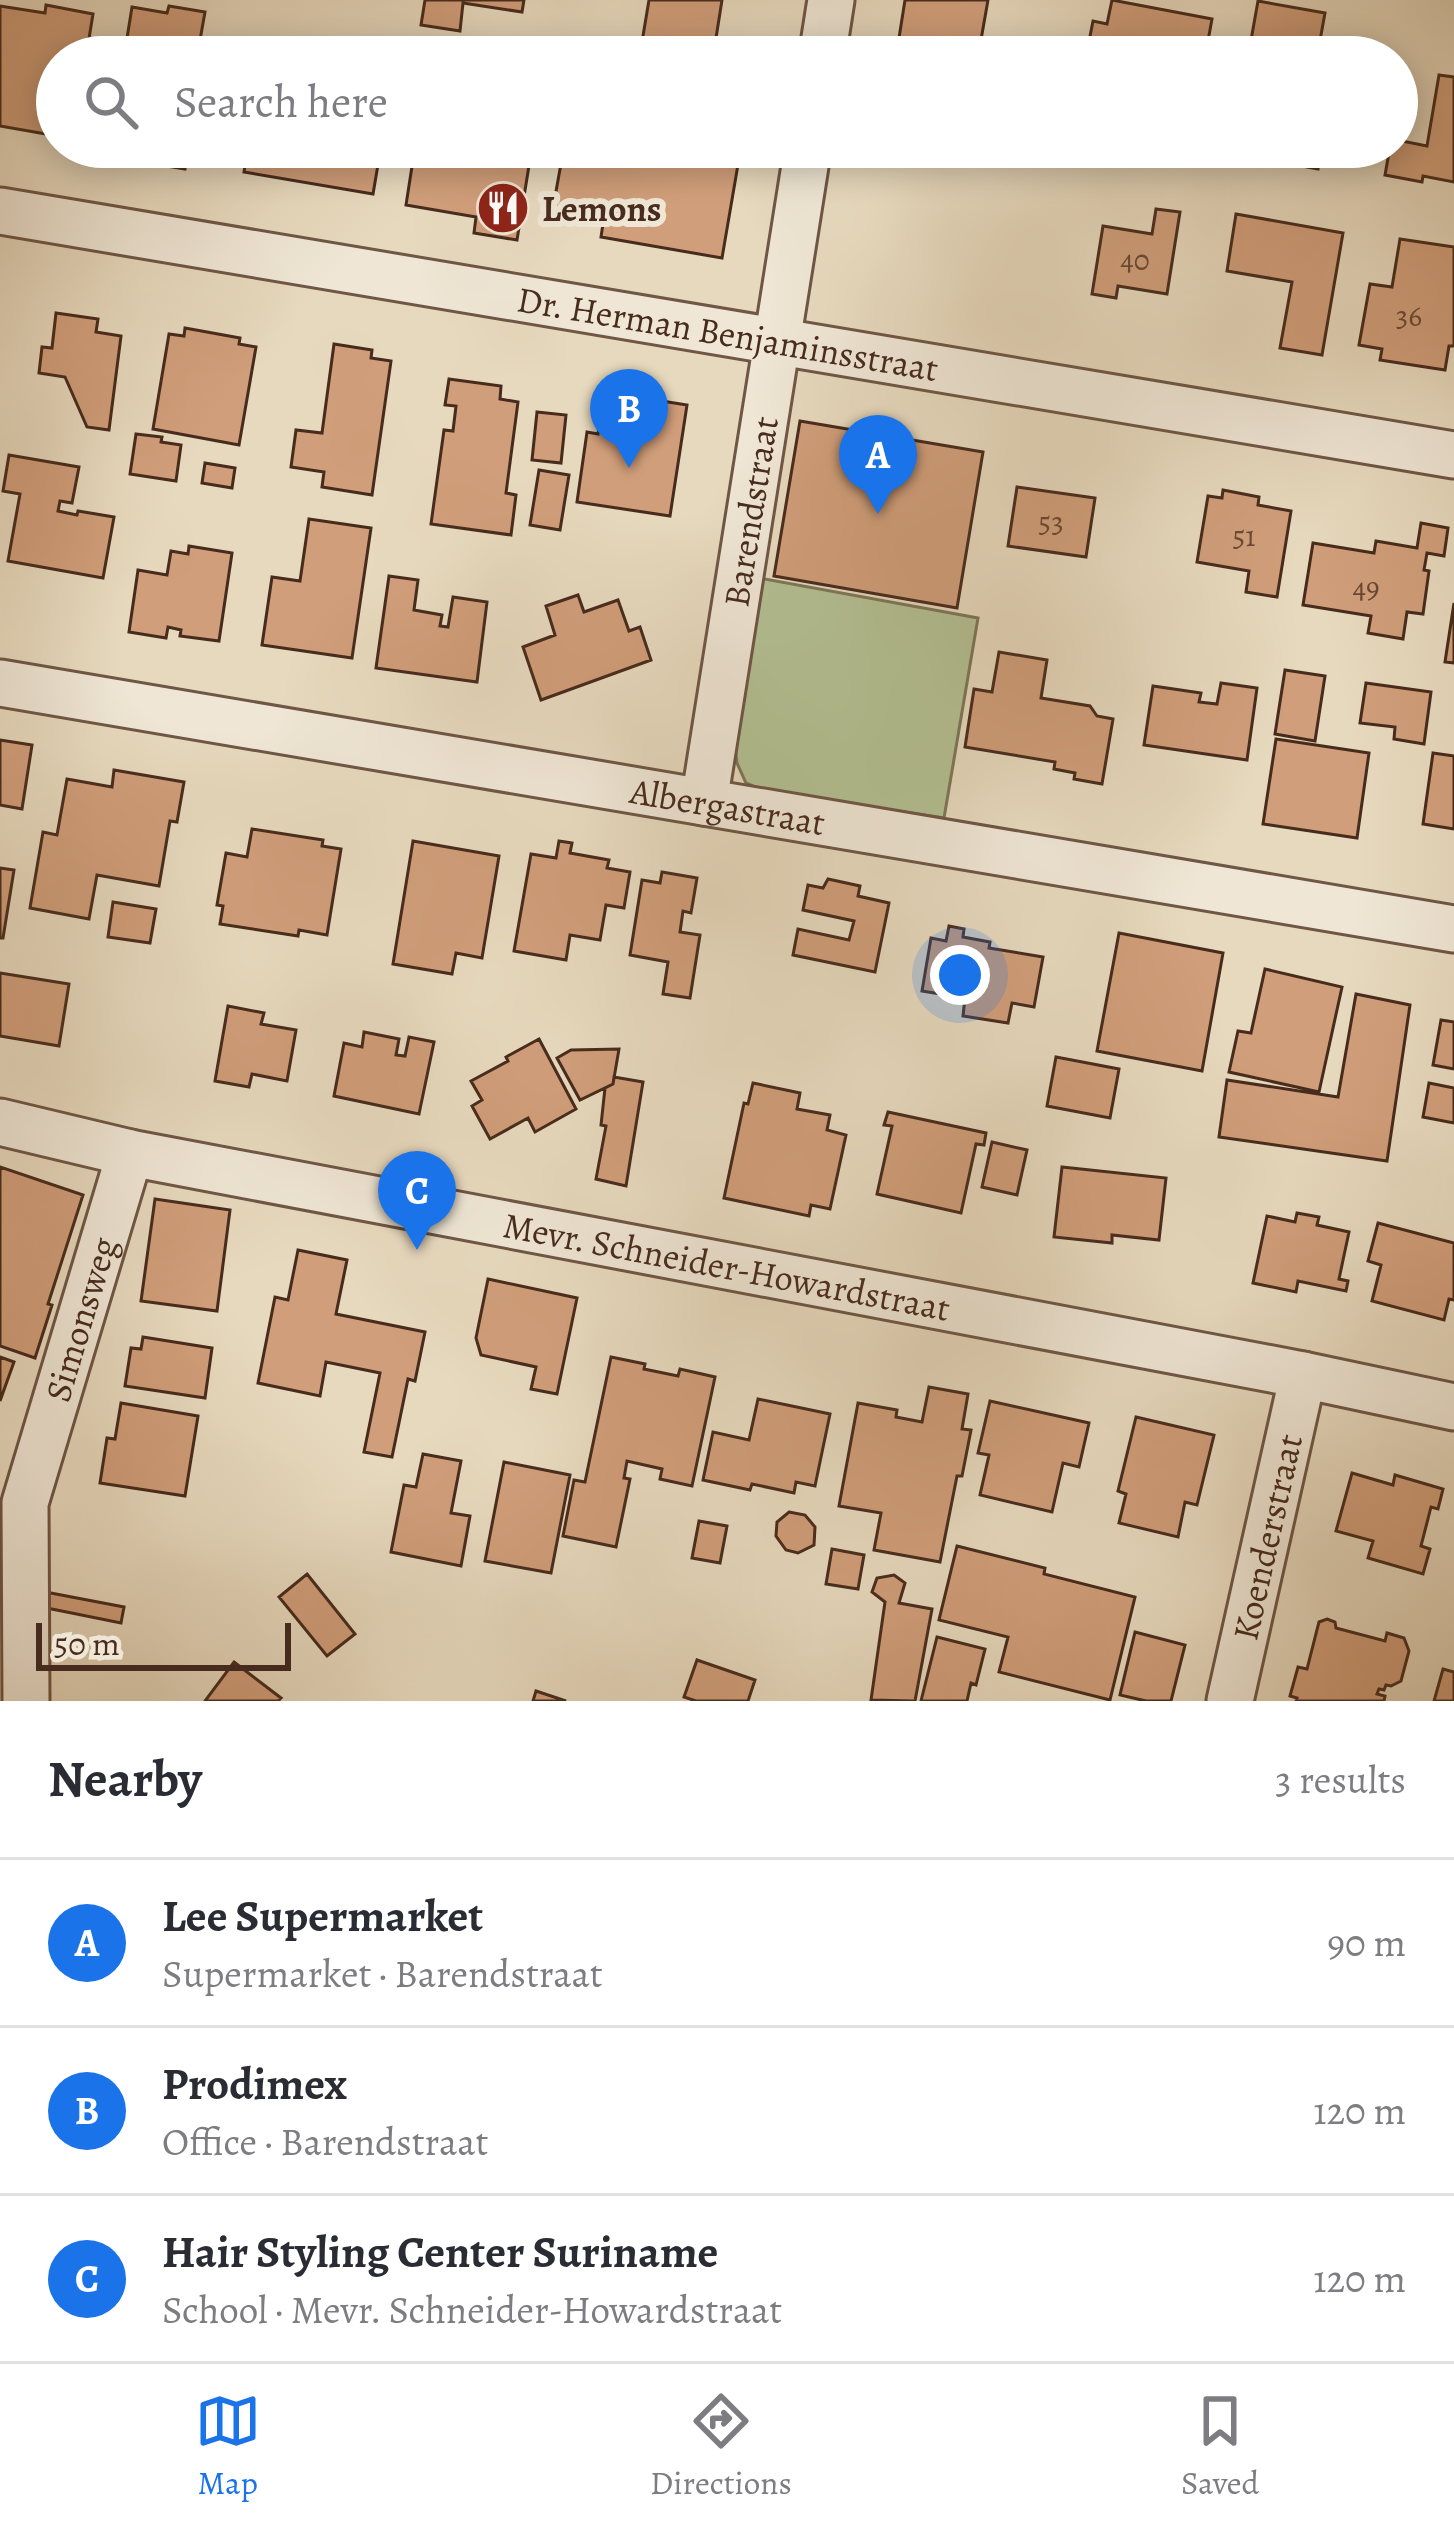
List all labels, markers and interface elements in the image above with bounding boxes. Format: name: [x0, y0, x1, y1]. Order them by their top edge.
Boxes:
search box: [36, 36, 1418, 168]
icon: search: [78, 69, 144, 135]
text: Search here: [174, 71, 388, 133]
restaurant icon: Lemons: [475, 180, 531, 236]
place label: Lemons: [542, 184, 661, 233]
house number: 40: [1120, 240, 1150, 280]
street label: Dr. Herman Benjaminsstraat: [514, 274, 942, 393]
house number: 36: [1396, 296, 1422, 336]
pin: B: [590, 369, 668, 468]
street label: Barendstraat: [711, 413, 790, 610]
pin: A: [839, 415, 917, 514]
house number: 53: [1038, 502, 1064, 542]
house number: 51: [1232, 516, 1256, 556]
house number: 49: [1352, 568, 1380, 608]
street label: Albergastraat: [625, 766, 829, 847]
your location: [930, 945, 990, 1005]
pin: C: [378, 1151, 456, 1250]
street label: Mevr. Schneider-Howardstraat: [499, 1200, 954, 1333]
street label: Simonsweg: [33, 1231, 128, 1408]
street label: Koenderstraat: [1220, 1429, 1314, 1645]
scale bar: [36, 1617, 291, 1670]
text: 50 m: [54, 1621, 120, 1666]
text: Nearby: [48, 1744, 202, 1814]
text: 3 results: [1275, 1753, 1406, 1806]
text: Lee Supermarket: [162, 1885, 483, 1947]
text: A: [75, 1916, 99, 1969]
text: 90 m: [1327, 1916, 1406, 1969]
text: Supermarket · Barendstraat: [162, 1947, 603, 2000]
text: Prodimex: [162, 2053, 347, 2115]
text: B: [75, 2084, 99, 2137]
text: 120 m: [1313, 2084, 1406, 2137]
text: Office · Barendstraat: [162, 2115, 488, 2168]
text: Hair Styling Center Suriname: [162, 2221, 718, 2283]
text: C: [75, 2252, 99, 2305]
text: 120 m: [1313, 2252, 1406, 2305]
text: School · Mevr. Schneider-Howardstraat: [162, 2283, 782, 2336]
tab: Map: [195, 2388, 261, 2505]
tab: Directions: [650, 2388, 792, 2505]
tab: Saved: [1181, 2388, 1259, 2505]

